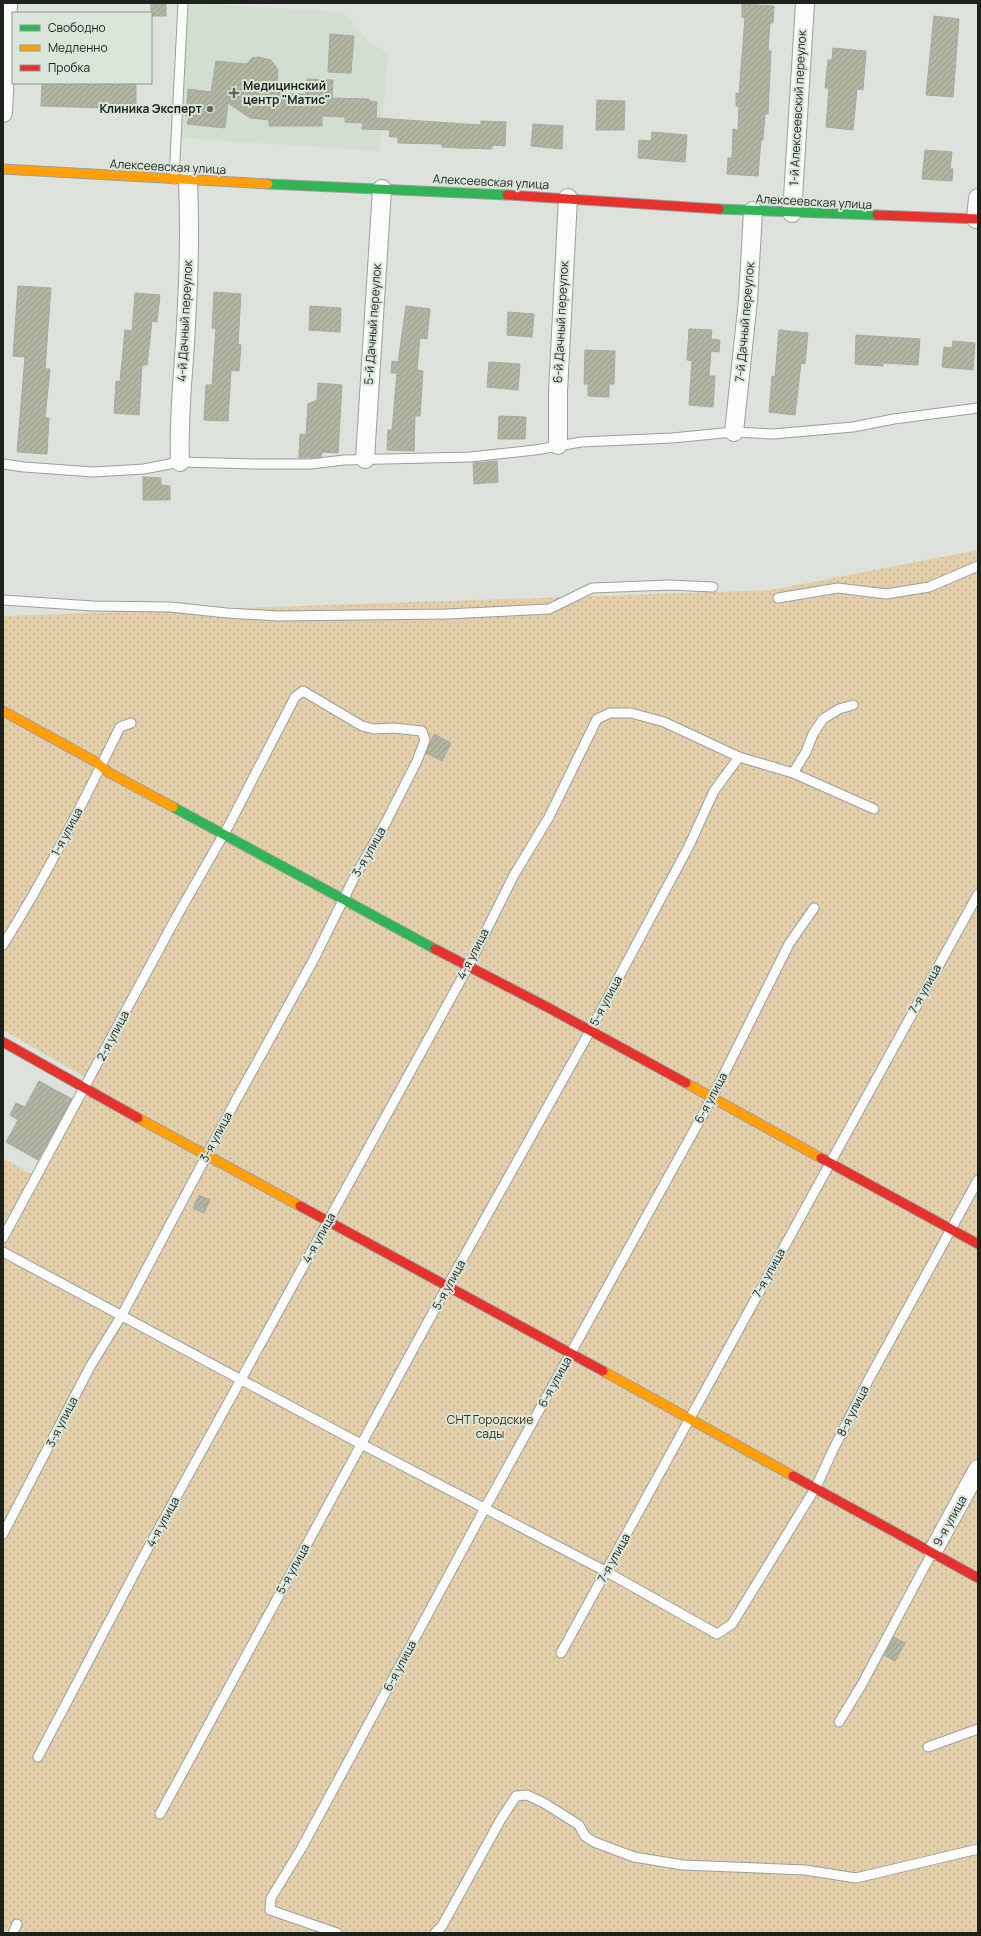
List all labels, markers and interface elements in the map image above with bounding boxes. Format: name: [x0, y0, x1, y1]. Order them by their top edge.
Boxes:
legend: [12, 12, 152, 84]
text: Свободно: [48, 19, 106, 36]
street label: 1-й Алексеевский переулок: [785, 29, 810, 186]
text: Медленно: [48, 39, 108, 56]
text: Пробка: [48, 59, 90, 76]
place label: Медицинский центр "Матис": [243, 77, 330, 108]
marker: Медицинский центр "Матис": [228, 87, 240, 99]
place label: Клиника Эксперт: [99, 100, 203, 117]
marker: Клиника Эксперт: [205, 104, 215, 114]
street label: Алексеевская улица: [109, 155, 227, 178]
street label: Алексеевская улица: [432, 170, 550, 193]
street label: Алексеевская улица: [755, 190, 873, 213]
street label: 4-й Дачный переулок: [173, 259, 196, 382]
street label: 6-й Дачный переулок: [549, 260, 572, 383]
street label: 7-й Дачный переулок: [731, 260, 758, 383]
street label: 5-й Дачный переулок: [360, 262, 385, 385]
street label: 1-я улица: [47, 805, 86, 859]
street label: 3-я улица: [348, 824, 390, 880]
street label: 4-я улица: [452, 925, 493, 982]
street label: 7-я улица: [904, 961, 945, 1016]
street label: 5-я улица: [585, 973, 626, 1029]
street label: 2-я улица: [92, 1008, 133, 1064]
street label: 6-я улица: [690, 1069, 731, 1126]
street label: 3-я улица: [195, 1109, 236, 1165]
street label: 4-я улица: [298, 1210, 339, 1266]
street label: 7-я улица: [748, 1245, 789, 1300]
street label: 5-я улица: [428, 1257, 469, 1313]
street label: 6-я улица: [534, 1353, 575, 1410]
street label: 8-я улица: [833, 1382, 873, 1439]
street label: 3-я улица: [42, 1394, 82, 1450]
park label: СНТ Городские сады: [447, 1411, 533, 1442]
street label: 9-я улица: [929, 1492, 970, 1549]
street label: 4-я улица: [142, 1494, 183, 1550]
street label: 7-я улица: [593, 1530, 634, 1585]
street label: 5-я улица: [272, 1541, 313, 1597]
street label: 6-я улица: [379, 1637, 420, 1694]

